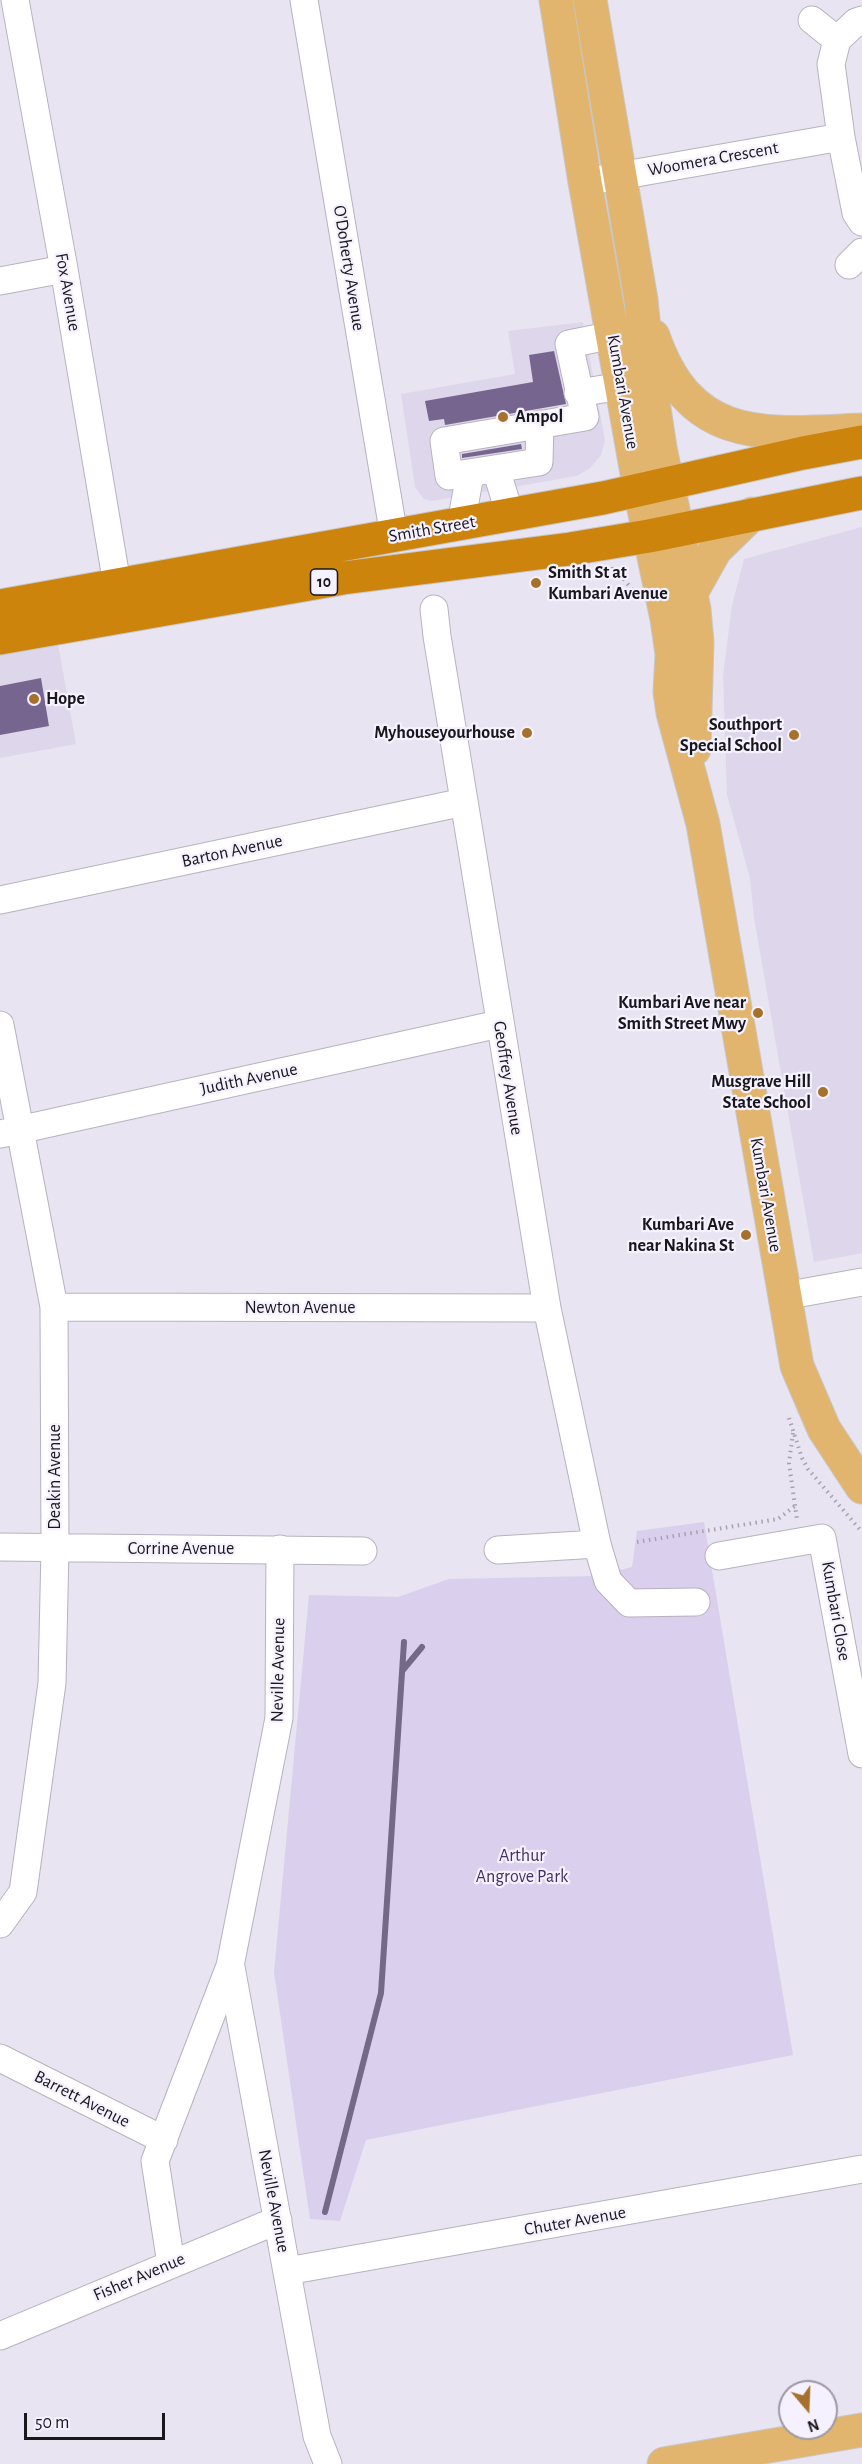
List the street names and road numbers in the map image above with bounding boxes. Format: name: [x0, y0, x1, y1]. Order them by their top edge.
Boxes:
street label: Woomera Crescent: [646, 137, 780, 181]
street label: O'Doherty Avenue: [328, 204, 370, 332]
street label: Fox Avenue: [51, 251, 85, 333]
street label: Kumbari Avenue: [602, 333, 644, 451]
street label: Smith Street: [387, 511, 477, 547]
road number: 10: [310, 569, 338, 595]
street label: Barton Avenue: [180, 830, 284, 872]
street label: Geoffrey Avenue: [488, 1019, 528, 1137]
street label: Judith Avenue: [198, 1058, 300, 1100]
street label: Kumbari Avenue: [745, 1136, 787, 1254]
street label: Newton Avenue: [244, 1297, 356, 1319]
street label: Deakin Avenue: [44, 1424, 66, 1530]
street label: Corrine Avenue: [128, 1538, 234, 1560]
street label: Kumbari Close: [817, 1559, 855, 1663]
street label: Neville Avenue: [266, 1617, 290, 1723]
street label: Barrett Avenue: [30, 2066, 134, 2132]
street label: Neville Avenue: [253, 2147, 295, 2255]
street label: Chuter Avenue: [522, 2201, 628, 2241]
street label: Fisher Avenue: [90, 2248, 188, 2306]

